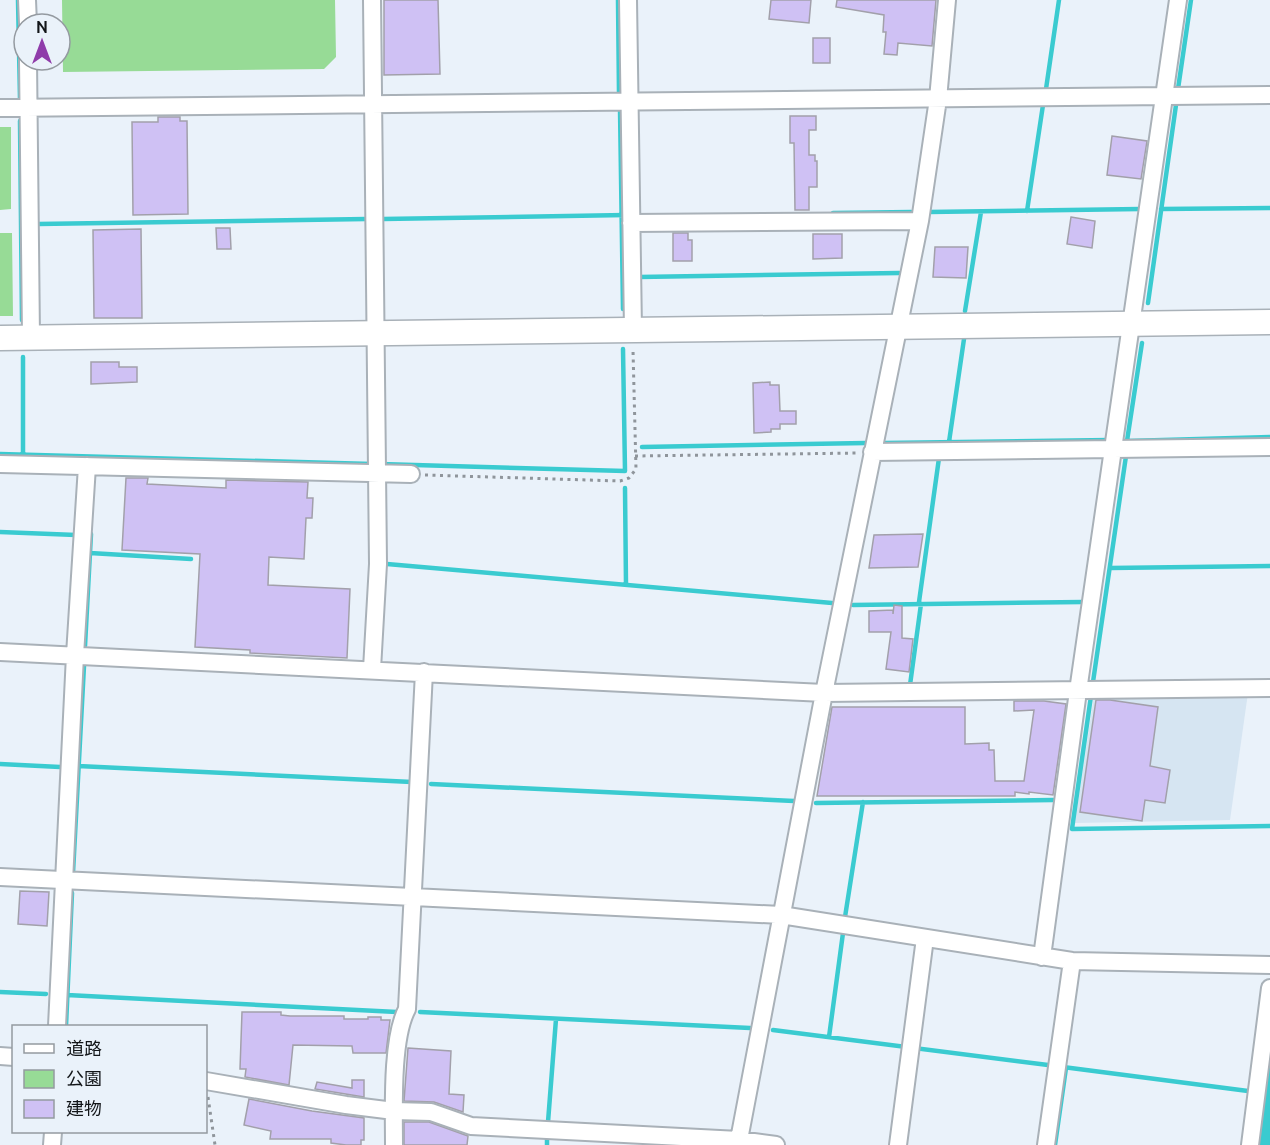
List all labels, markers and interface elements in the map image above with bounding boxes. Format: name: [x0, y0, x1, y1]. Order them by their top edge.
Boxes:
north arrow: [12, 12, 72, 72]
text: N: [36, 18, 48, 36]
legend: [12, 1025, 207, 1133]
text: 道路: [66, 1038, 102, 1058]
text: 公園: [66, 1068, 102, 1088]
text: 建物: [66, 1098, 102, 1118]

